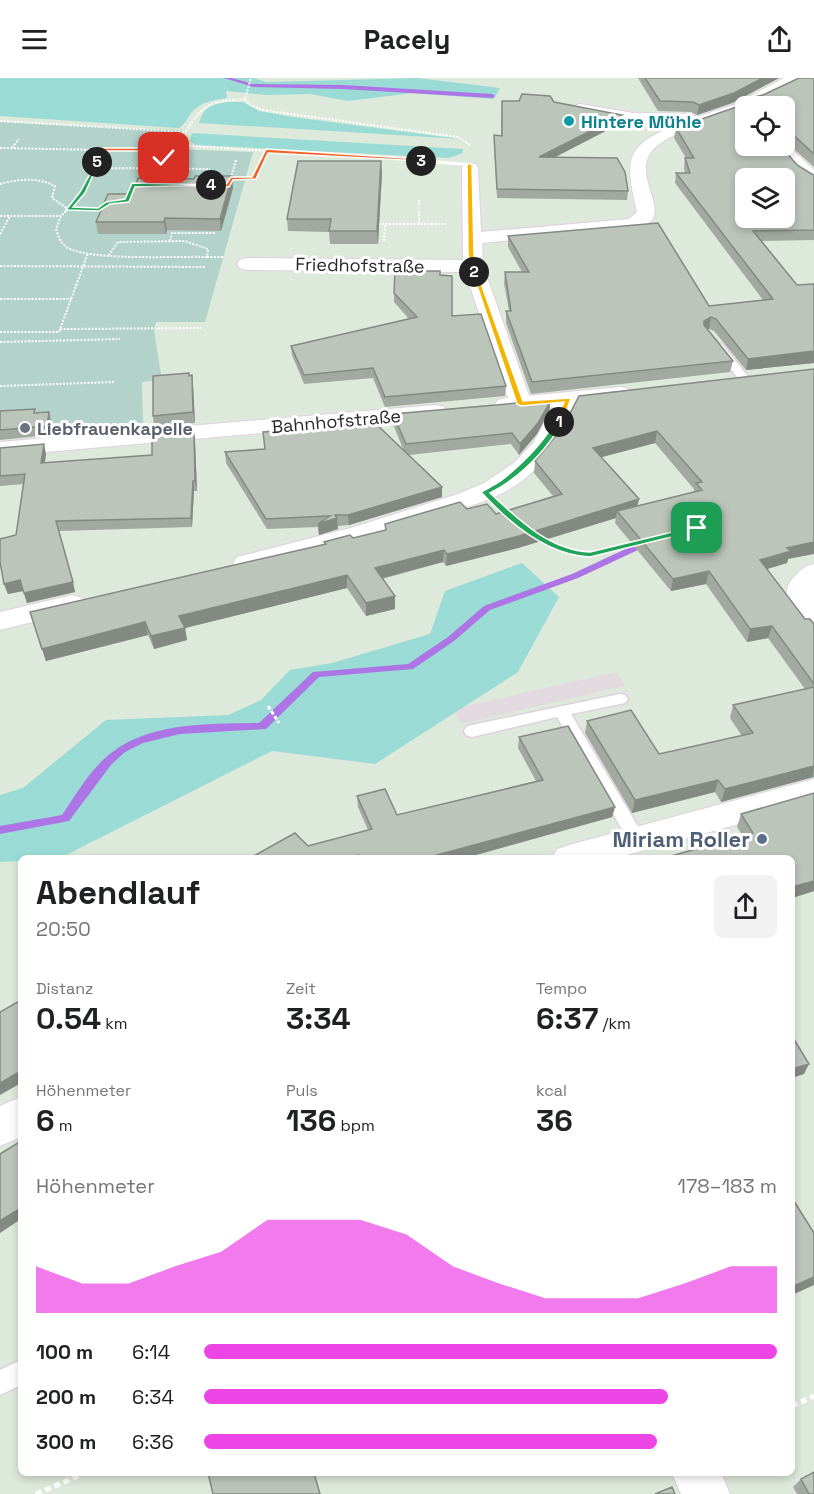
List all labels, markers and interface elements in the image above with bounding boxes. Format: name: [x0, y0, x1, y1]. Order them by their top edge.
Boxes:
text: Pacely: [364, 22, 450, 57]
icon: menu: [18, 23, 51, 56]
icon: share: [763, 23, 796, 56]
map controls: [735, 96, 795, 228]
button: locate: [735, 96, 795, 156]
place label: Hintere Mühle: [581, 110, 702, 133]
marker: Hintere Mühle: [562, 114, 576, 128]
pin: [138, 132, 189, 183]
icon: check: [147, 141, 180, 174]
pin: 3: [406, 146, 436, 176]
pin: 5: [82, 147, 112, 177]
text: 3: [416, 150, 426, 171]
text: 5: [92, 151, 102, 172]
button: layers: [735, 168, 795, 228]
pin: 4: [196, 170, 226, 200]
text: 4: [206, 174, 216, 195]
street label: Friedhofstraße: [295, 252, 425, 278]
pin: 2: [459, 257, 489, 287]
text: 2: [469, 261, 479, 282]
street label: Bahnhofstraße: [270, 404, 402, 438]
pin: 1: [544, 407, 574, 437]
text: 1: [555, 411, 563, 432]
place label: Liebfrauenkapelle: [37, 417, 193, 440]
marker: Liebfrauenkapelle: [18, 421, 32, 435]
pin: [671, 502, 722, 553]
icon: arrive: [680, 511, 713, 544]
place label: Miriam Roller: [613, 825, 750, 853]
marker: Miriam Roller: [755, 832, 769, 846]
text: Abendlauf: [36, 872, 201, 914]
button: share: [714, 875, 777, 938]
text: 20:50: [36, 916, 91, 942]
text: Distanz: [36, 978, 93, 999]
text: Zeit: [286, 978, 316, 999]
text: Tempo: [536, 978, 587, 999]
text: 0.54: [36, 999, 101, 1038]
text: 3:34: [286, 999, 351, 1038]
text: 6:37: [536, 999, 598, 1038]
text: km: [101, 1013, 128, 1034]
text: /km: [598, 1013, 631, 1034]
text: Höhenmeter: [36, 1080, 131, 1101]
text: Puls: [286, 1080, 318, 1101]
text: kcal: [536, 1080, 567, 1101]
text: 6: [36, 1101, 55, 1140]
text: 136: [286, 1101, 336, 1140]
text: 36: [536, 1101, 573, 1140]
text: m: [55, 1115, 72, 1136]
text: bpm: [336, 1115, 375, 1136]
text: Höhenmeter: [36, 1173, 155, 1199]
text: 178–183 m: [678, 1173, 777, 1199]
text: 100 m: [36, 1339, 93, 1365]
text: 6:14: [132, 1339, 170, 1365]
text: 200 m: [36, 1384, 96, 1410]
text: 6:34: [132, 1384, 174, 1410]
text: 300 m: [36, 1429, 96, 1455]
text: 6:36: [132, 1429, 174, 1455]

